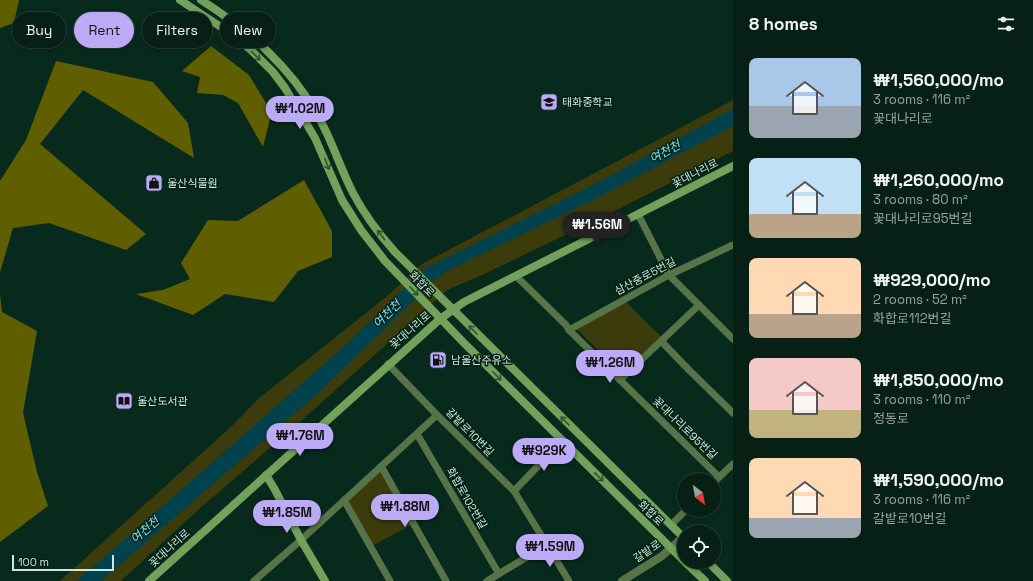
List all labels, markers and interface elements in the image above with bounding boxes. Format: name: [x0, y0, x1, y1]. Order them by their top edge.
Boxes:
chip: Buy: [12, 12, 66, 48]
chip: Rent: [74, 12, 134, 48]
chip: Filters: [142, 12, 212, 48]
chip: New: [220, 12, 276, 48]
text: 8 homes: [749, 13, 818, 35]
icon: filters: [995, 13, 1017, 35]
one-way arrow: [251, 51, 261, 61]
text: ₩1,560,000/mo: [873, 69, 1004, 91]
icon: home: [781, 74, 829, 122]
text: 3 rooms · 116 m²: [873, 91, 970, 108]
school or university icon: 태화중학교: [539, 92, 559, 112]
place label: 태화중학교: [562, 95, 613, 109]
pin: ₩1.02M: [267, 96, 333, 130]
text: ₩1.02M: [275, 100, 325, 117]
text: 꽃대나리로: [873, 110, 933, 127]
water label: 여천천: [647, 136, 685, 167]
street label: 꽃대나리로: [669, 155, 721, 191]
one-way arrow: [323, 157, 331, 169]
text: ₩1,260,000/mo: [873, 169, 1004, 191]
shop icon: 울산식물원: [144, 173, 164, 193]
icon: home: [781, 174, 829, 222]
place label: 울산식물원: [167, 176, 218, 190]
text: 3 rooms · 80 m²: [873, 191, 968, 208]
text: 꽃대나리로95번길: [873, 210, 972, 227]
pin: ₩1.56M: [564, 212, 630, 246]
text: ₩1.56M: [572, 216, 622, 233]
one-way arrow: [377, 230, 385, 241]
street label: 삼산중로5번길: [612, 254, 678, 298]
street label: 화합로: [406, 268, 438, 300]
text: ₩929,000/mo: [873, 269, 991, 291]
icon: home: [781, 274, 829, 322]
one-way arrow: [409, 286, 418, 296]
text: 2 rooms · 52 m²: [873, 291, 967, 308]
water label: 여천천: [370, 295, 406, 331]
street label: 꽃대나리로: [386, 308, 434, 352]
text: 화합로112번길: [873, 310, 952, 327]
one-way arrow: [468, 325, 478, 335]
fuel station icon: 남울산주유소: [428, 350, 448, 370]
pin: ₩1.26M: [577, 350, 643, 384]
place label: 남울산주유소: [451, 353, 512, 367]
text: ₩1.26M: [585, 354, 635, 371]
text: ₩1,850,000/mo: [873, 369, 1004, 391]
one-way arrow: [492, 371, 502, 381]
icon: home: [781, 374, 829, 422]
library icon: 울산도서관: [114, 391, 134, 411]
text: 3 rooms · 110 m²: [873, 391, 971, 408]
place label: 울산도서관: [137, 394, 188, 408]
street label: 꽃대나리로95번길: [650, 394, 720, 462]
street label: 갈밭로10번길: [443, 405, 497, 459]
text: 정동로: [873, 410, 909, 427]
one-way arrow: [560, 416, 570, 426]
pin: ₩1.76M: [267, 423, 333, 457]
text: ₩1.76M: [275, 427, 325, 444]
pin: ₩929K: [516, 438, 572, 472]
text: ₩929K: [521, 442, 567, 459]
street label: 화합로102번길: [444, 465, 490, 531]
text: ₩1,590,000/mo: [873, 469, 1004, 491]
one-way arrow: [594, 472, 604, 482]
north arrow: [677, 473, 721, 517]
map controls: [677, 473, 721, 569]
icon: home: [781, 474, 829, 522]
text: 3 rooms · 116 m²: [873, 491, 970, 508]
pin: ₩1.88M: [372, 494, 438, 528]
street label: 화합로: [635, 497, 667, 529]
text: ₩1.88M: [380, 498, 430, 515]
pin: ₩1.85M: [254, 500, 320, 534]
text: ₩1.85M: [262, 504, 312, 521]
text: 갈밭로10번길: [873, 510, 947, 527]
water label: 여천천: [127, 512, 164, 547]
button: locate: [677, 525, 721, 569]
street label: 꽃대나리로: [146, 526, 192, 570]
pin: ₩1.59M: [517, 534, 583, 568]
street label: 갈밭로: [630, 537, 664, 565]
text: ₩1.59M: [525, 538, 575, 555]
scale bar: [12, 553, 114, 572]
text: 100 m: [18, 555, 49, 569]

